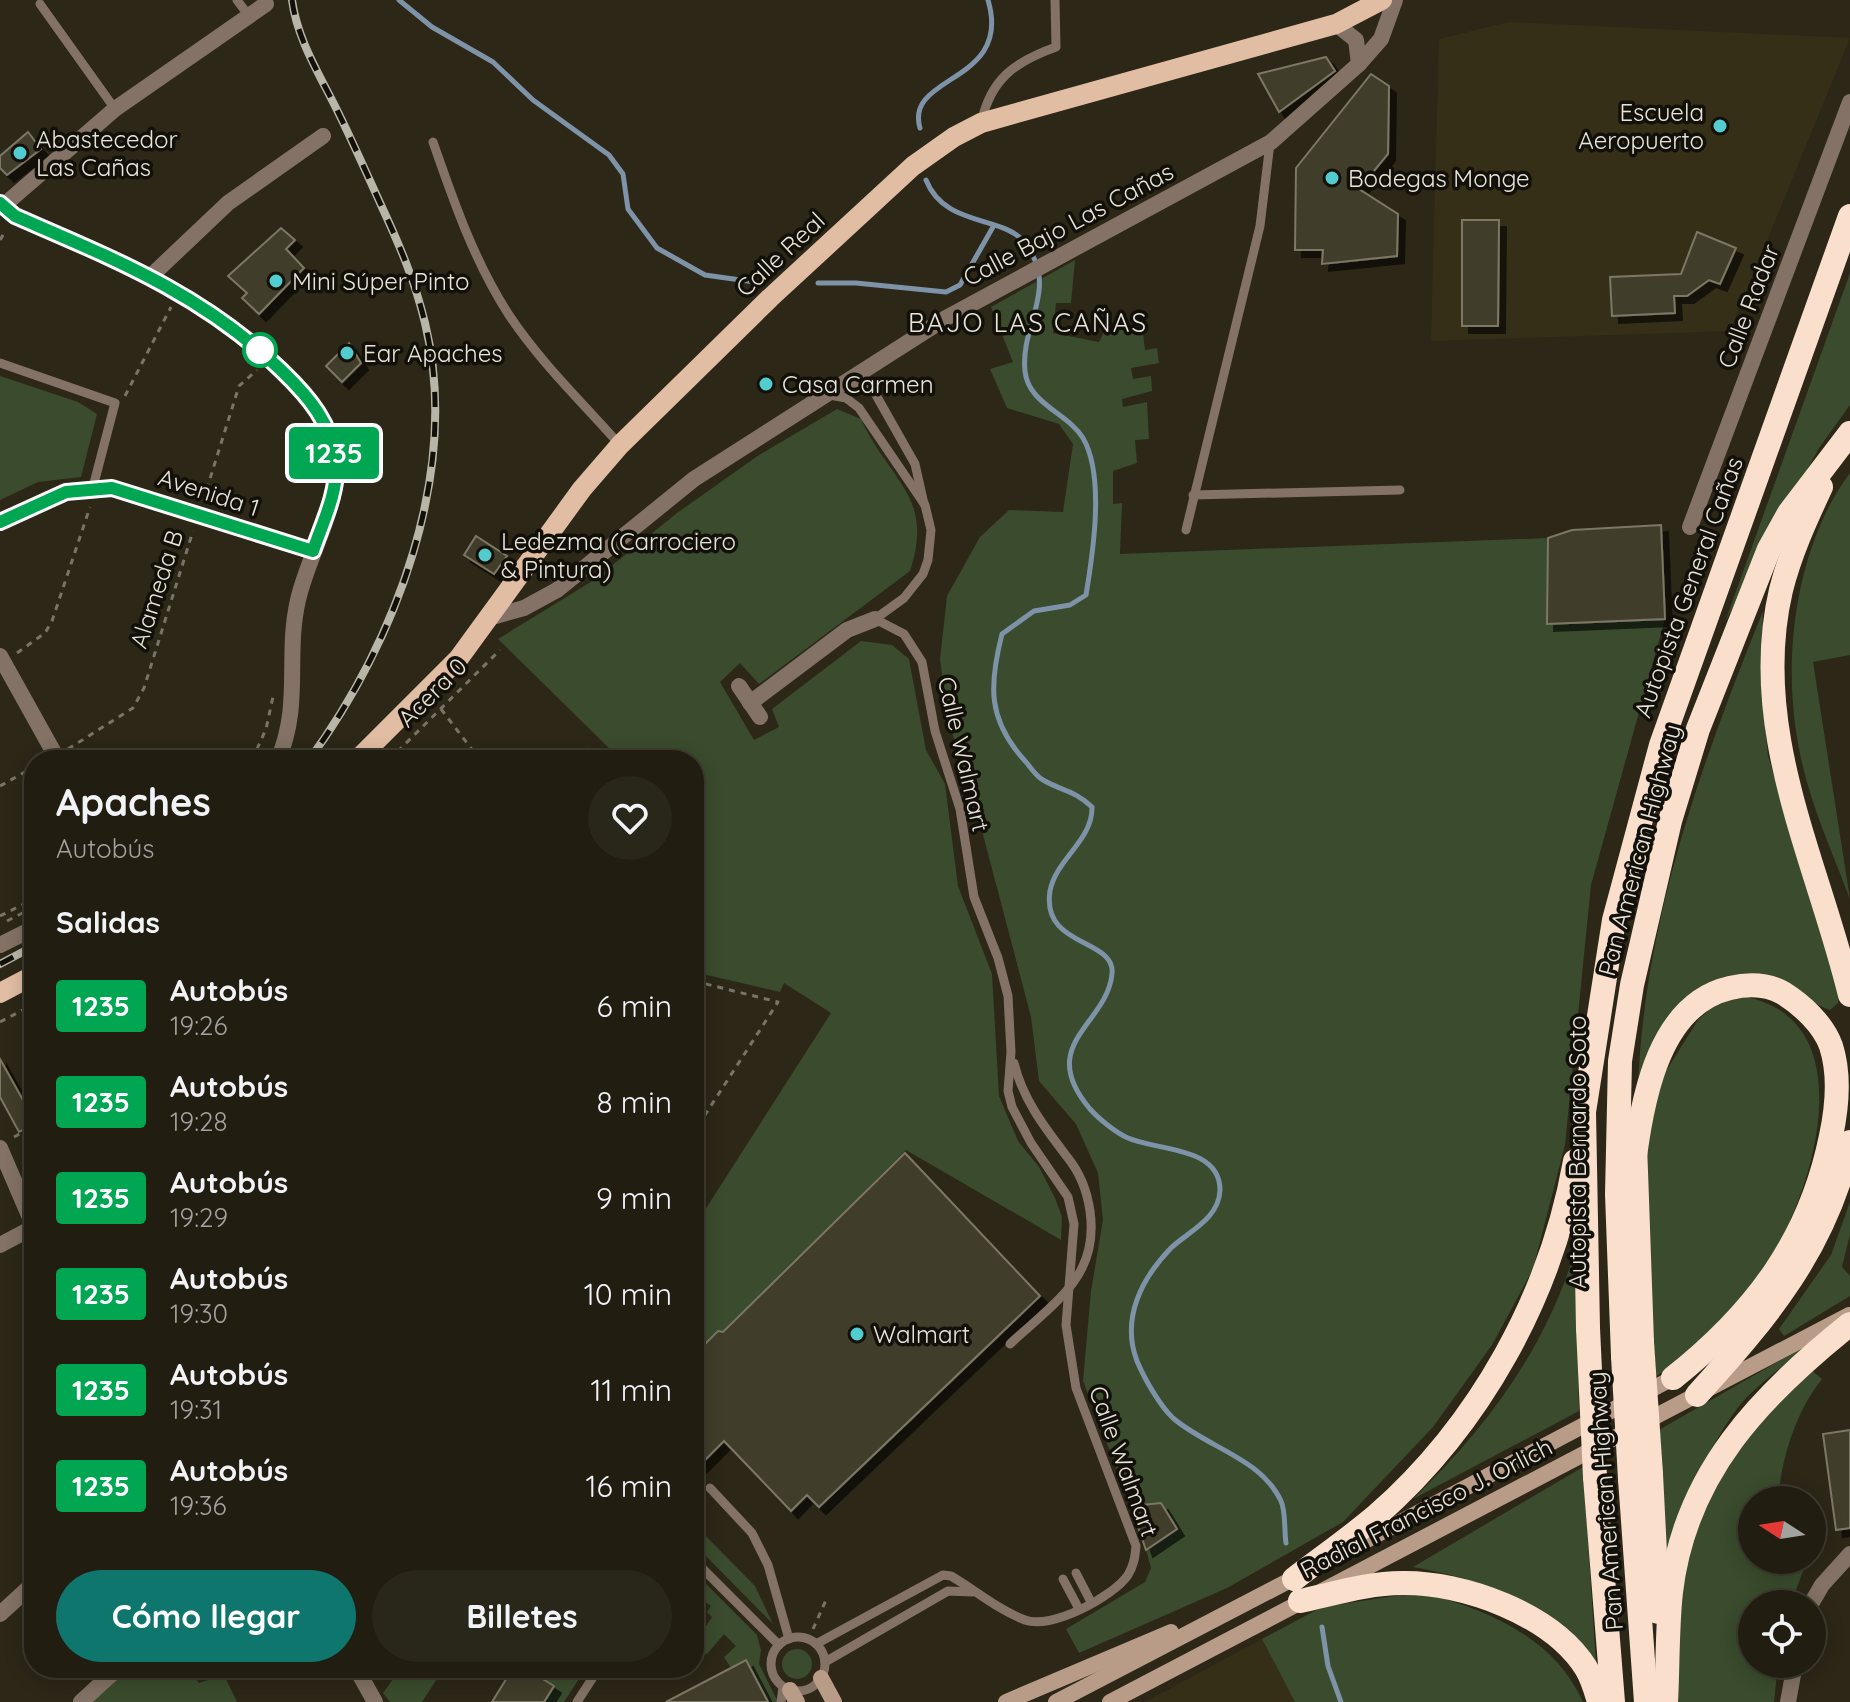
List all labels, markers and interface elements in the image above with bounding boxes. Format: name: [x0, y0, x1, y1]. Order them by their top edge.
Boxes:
place label: Escuela Aeropuerto: [1578, 97, 1704, 155]
marker: Escuela Aeropuerto: [1711, 117, 1729, 135]
place label: Abastecedor Las Cañas: [36, 124, 178, 182]
marker: Abastecedor Las Cañas: [11, 144, 29, 162]
street label: Calle Bajo Las Cañas: [958, 156, 1178, 292]
place label: Bodegas Monge: [1348, 163, 1530, 193]
marker: Bodegas Monge: [1323, 169, 1341, 187]
street label: Calle Real: [729, 205, 831, 303]
street label: Calle Radar: [1711, 240, 1785, 372]
place label: Mini Súper Pinto: [292, 266, 469, 296]
marker: Mini Súper Pinto: [267, 272, 285, 290]
district label: BAJO LAS CAÑAS: [908, 306, 1148, 339]
unlabelled marker: [243, 333, 277, 367]
place label: Ear Apaches: [363, 338, 502, 368]
marker: Ear Apaches: [338, 344, 356, 362]
place label: Casa Carmen: [782, 369, 934, 399]
marker: Casa Carmen: [757, 375, 775, 393]
line badge: 1235: [278, 427, 390, 479]
text: 1235: [305, 435, 363, 470]
street label: Autopista General Cañas: [1627, 453, 1749, 721]
street label: Avenida 1: [155, 462, 263, 522]
street label: Alameda B: [123, 526, 189, 652]
place label: Ledezma (Carrociero & Pintura): [501, 526, 736, 584]
marker: Ledezma (Carrociero & Pintura): [476, 546, 494, 564]
street label: Acera 0: [391, 651, 473, 733]
street label: Calle Walmart: [932, 674, 996, 834]
street label: Pan American Highway: [1591, 721, 1687, 979]
button: heart: [588, 776, 672, 860]
text: Apaches: [56, 778, 211, 826]
text: Autobús: [56, 832, 155, 865]
text: Salidas: [56, 903, 160, 941]
text: Autobús: [170, 971, 288, 1009]
text: 6 min: [597, 987, 672, 1025]
text: 1235: [72, 988, 130, 1023]
text: 19:26: [170, 1009, 227, 1042]
street label: Autopista Bernardo Soto: [1562, 1015, 1592, 1289]
text: Autobús: [170, 1067, 288, 1105]
text: 8 min: [596, 1083, 672, 1121]
text: 1235: [72, 1084, 130, 1119]
text: 19:28: [170, 1105, 227, 1138]
text: Autobús: [170, 1163, 288, 1201]
text: 9 min: [596, 1179, 672, 1217]
text: 1235: [72, 1180, 130, 1215]
text: 19:29: [170, 1201, 228, 1234]
text: Autobús: [170, 1259, 288, 1297]
text: 10 min: [584, 1275, 672, 1313]
text: 1235: [72, 1276, 130, 1311]
text: 19:30: [170, 1297, 228, 1330]
place label: Walmart: [873, 1319, 970, 1349]
marker: Walmart: [848, 1325, 866, 1343]
text: Autobús: [170, 1355, 288, 1393]
text: 11 min: [590, 1371, 672, 1409]
street label: Pan American Highway: [1581, 1371, 1629, 1631]
text: 1235: [72, 1372, 130, 1407]
street label: Calle Walmart: [1083, 1382, 1165, 1540]
text: 19:31: [170, 1393, 222, 1426]
street label: Radial Francisco J. Orlich: [1295, 1431, 1557, 1585]
text: Autobús: [170, 1451, 288, 1489]
text: 16 min: [585, 1467, 672, 1505]
text: 1235: [72, 1468, 130, 1503]
north arrow: [1738, 1486, 1826, 1574]
map controls: [1738, 1486, 1826, 1678]
text: 19:36: [170, 1489, 227, 1522]
button: Cómo llegar: [56, 1570, 356, 1662]
button: Billetes: [372, 1570, 672, 1662]
button: locate: [1738, 1590, 1826, 1678]

